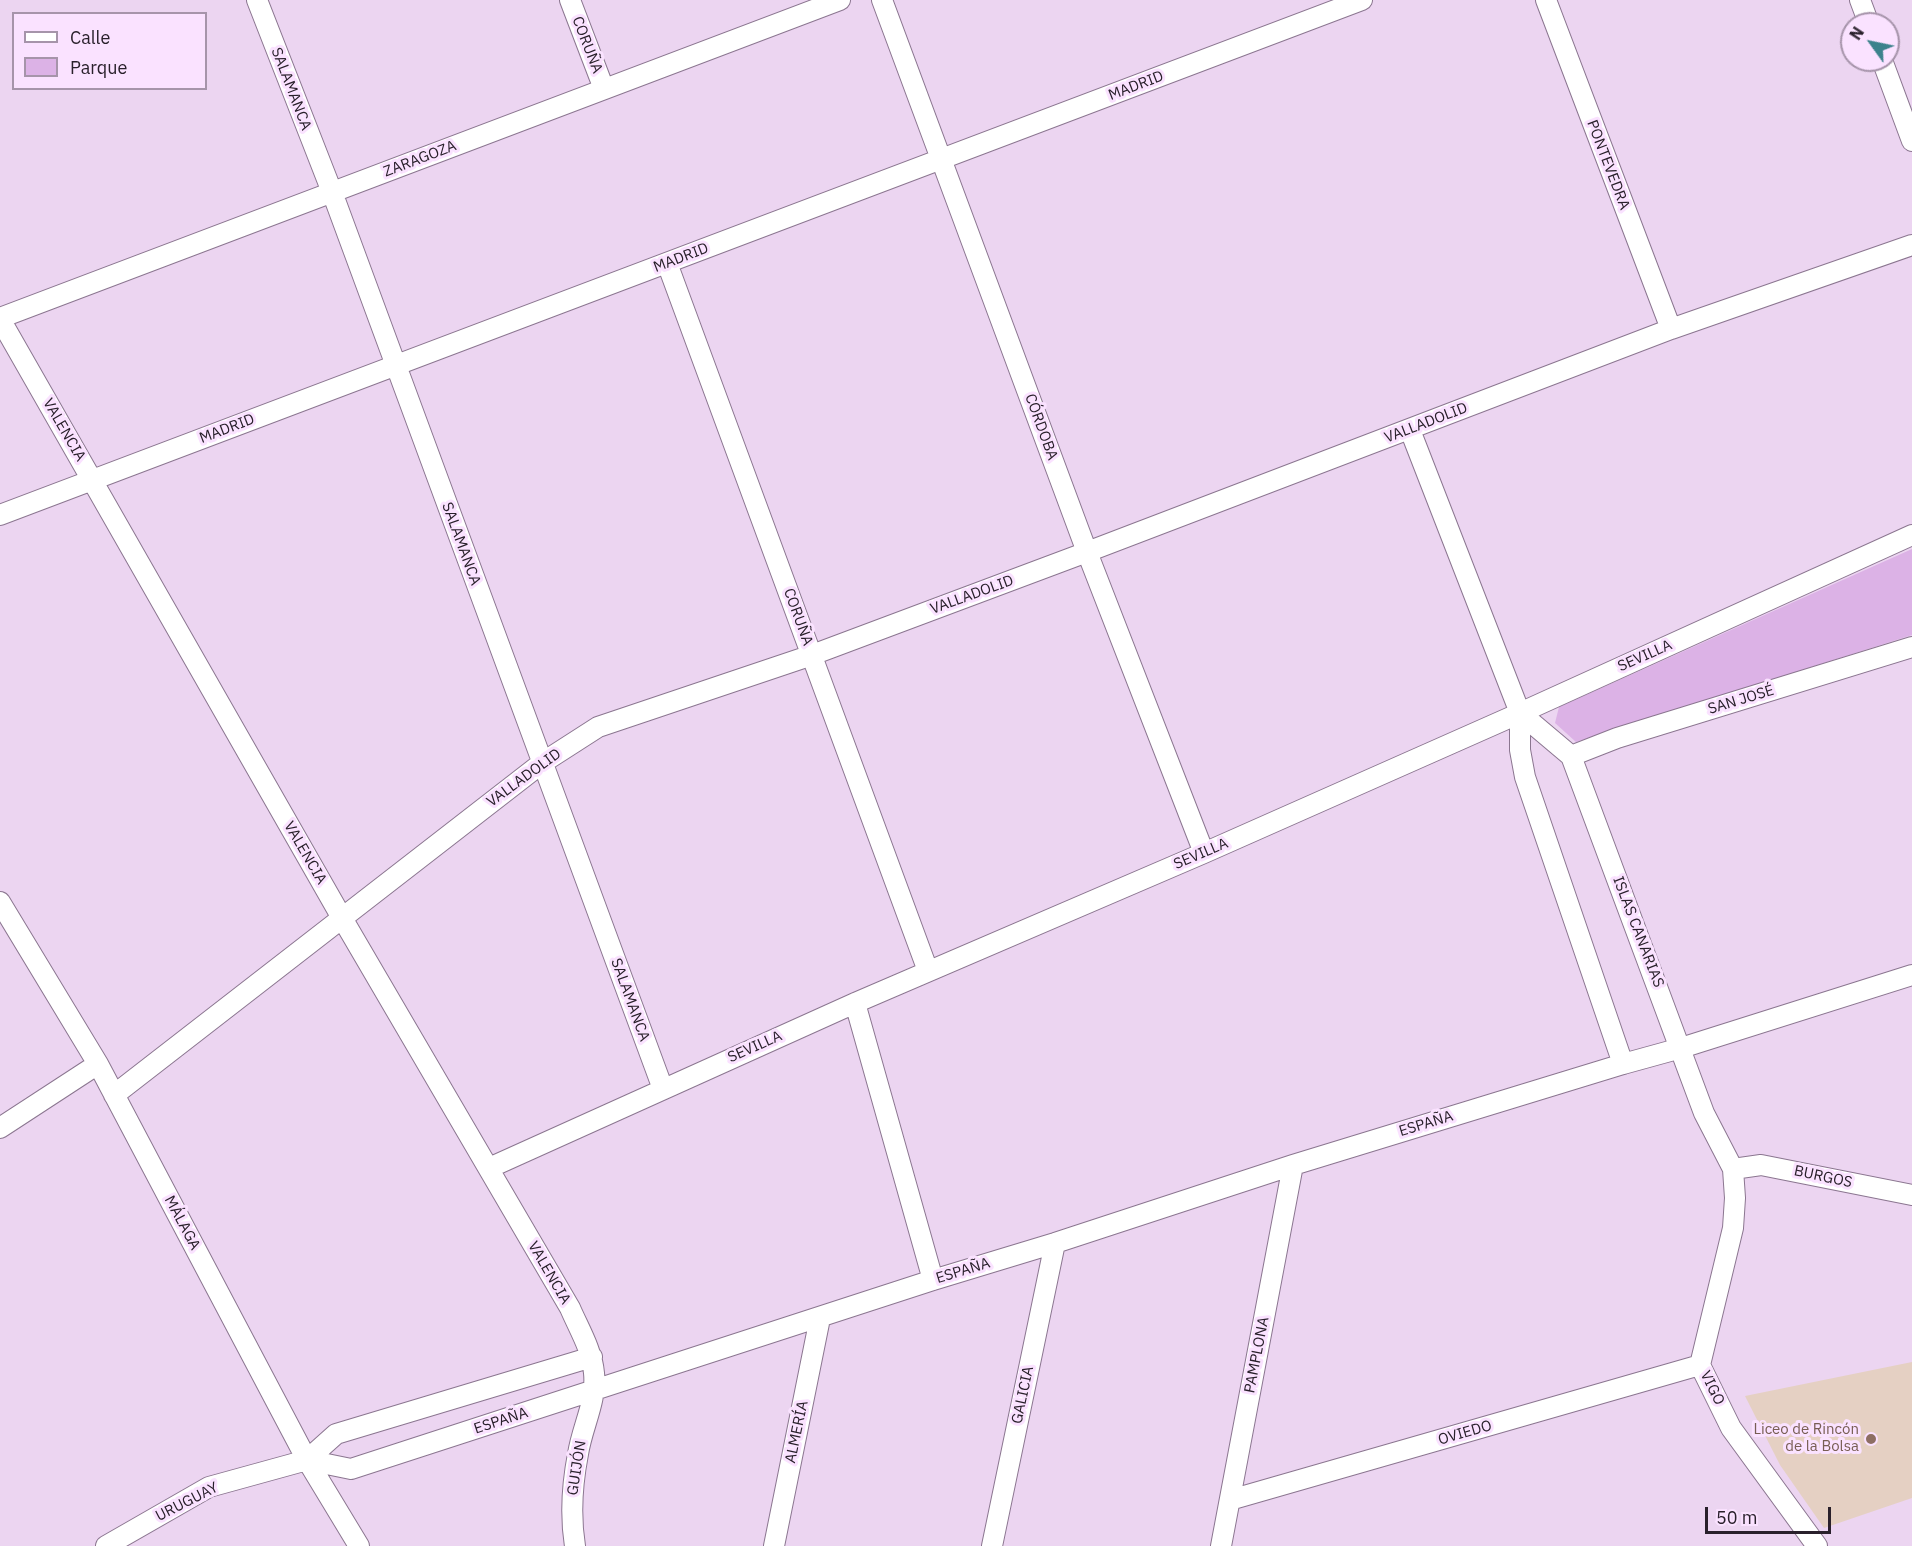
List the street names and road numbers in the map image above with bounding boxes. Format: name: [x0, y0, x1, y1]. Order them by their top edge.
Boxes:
street label: CORUÑA: [568, 14, 606, 76]
street label: SALAMANCA: [267, 45, 315, 133]
street label: MADRID: [1106, 67, 1166, 105]
street label: PONTEVEDRA: [1583, 118, 1633, 212]
street label: ZARAGOZA: [381, 137, 459, 181]
street label: MADRID: [651, 239, 711, 277]
street label: CÓRDOBA: [1021, 391, 1061, 463]
street label: VALENCIA: [39, 395, 89, 465]
street label: VALLADOLID: [1382, 399, 1470, 447]
street label: MADRID: [197, 410, 257, 448]
street label: SALAMANCA: [438, 500, 484, 588]
street label: VALLADOLID: [928, 572, 1016, 618]
street label: CORUÑA: [779, 586, 817, 648]
street label: SEVILLA: [1615, 636, 1675, 676]
street label: SAN JOSÉ: [1706, 681, 1776, 719]
street label: VALLADOLID: [483, 745, 565, 811]
street label: VALENCIA: [280, 818, 330, 888]
street label: SEVILLA: [1171, 835, 1231, 873]
street label: ISLAS CANARIAS: [1609, 874, 1667, 990]
street label: SALAMANCA: [607, 956, 653, 1044]
street label: SEVILLA: [725, 1027, 785, 1067]
street label: ESPAÑA: [1397, 1107, 1455, 1141]
street label: BURGOS: [1792, 1162, 1854, 1192]
street label: MÁLAGA: [160, 1193, 204, 1253]
street label: VALENCIA: [524, 1238, 574, 1308]
street label: ESPAÑA: [934, 1254, 992, 1288]
street label: PAMPLONA: [1241, 1315, 1273, 1395]
street label: GALICIA: [1008, 1365, 1038, 1425]
street label: VIGO: [1696, 1368, 1728, 1408]
street label: ALMERÍA: [782, 1399, 812, 1465]
street label: ESPAÑA: [472, 1404, 530, 1438]
street label: OVIEDO: [1436, 1417, 1494, 1449]
street label: GUIJÓN: [564, 1439, 590, 1497]
street label: URUGUAY: [153, 1479, 221, 1525]

